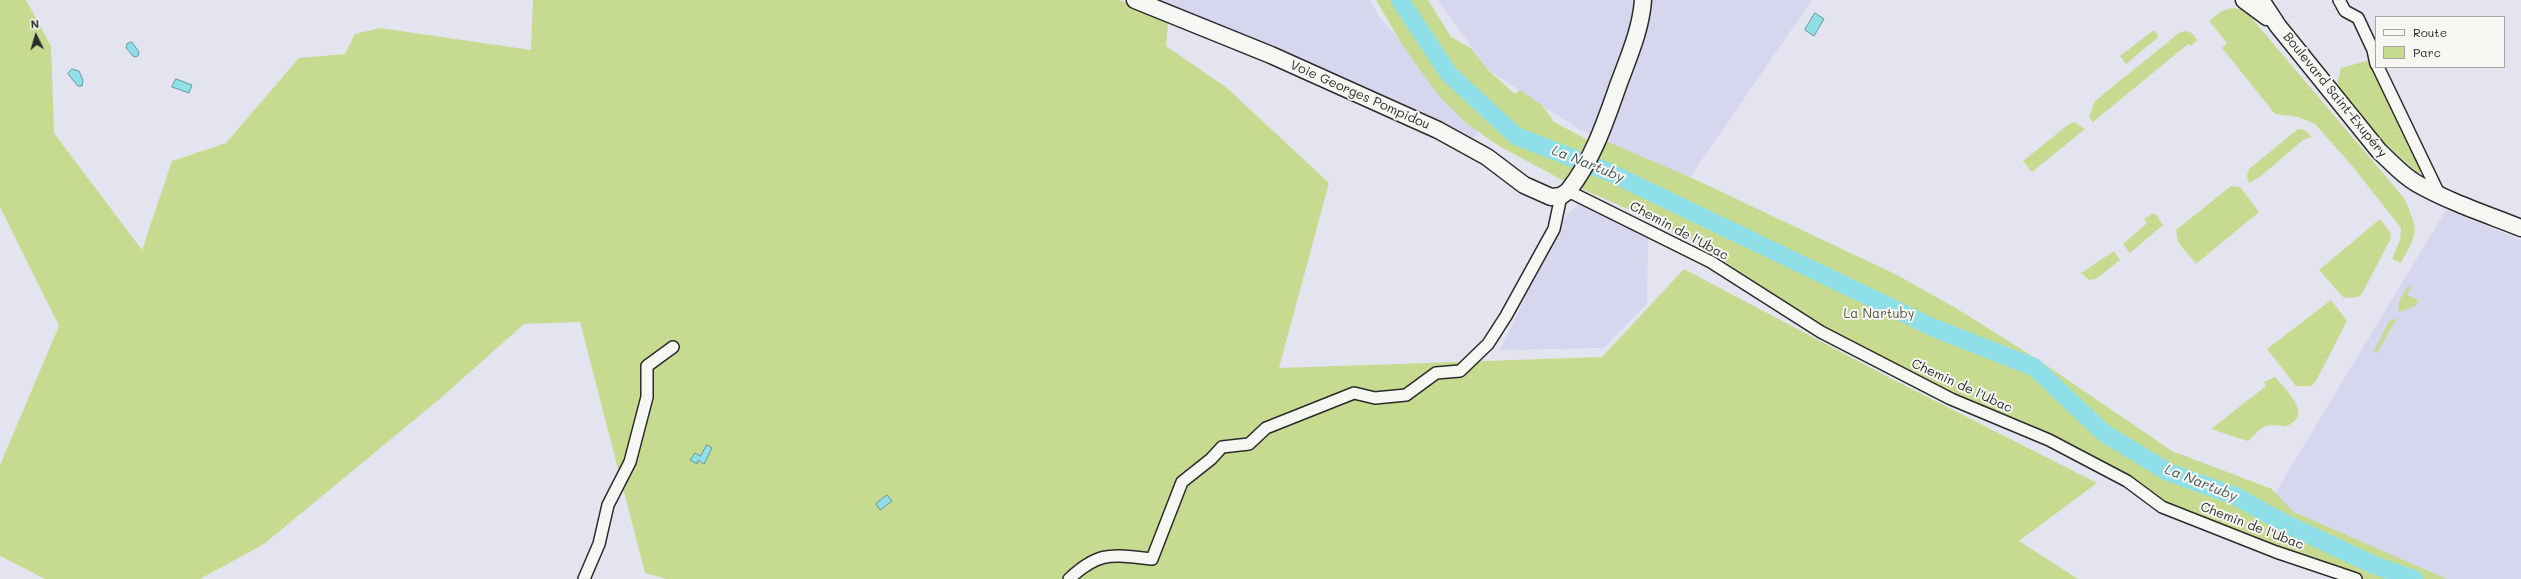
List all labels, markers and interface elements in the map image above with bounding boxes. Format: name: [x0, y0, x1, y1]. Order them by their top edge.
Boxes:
north arrow: [16, 16, 56, 56]
text: N: [30, 16, 40, 31]
legend: [2375, 16, 2505, 68]
text: Route: [2413, 24, 2447, 40]
street label: Boulevard Saint-Exupéry: [2280, 29, 2390, 161]
text: Parc: [2413, 44, 2441, 60]
street label: Voie Georges Pompidou: [1288, 57, 1432, 133]
water label: La Nartuby: [1549, 142, 1627, 186]
street label: Chemin de l'Ubac: [1627, 198, 1731, 264]
park label: La Nartuby: [1843, 306, 1915, 322]
street label: Chemin de l'Ubac: [1909, 356, 2015, 416]
water label: La Nartuby: [2162, 461, 2240, 505]
street label: Chemin de l'Ubac: [2198, 499, 2306, 553]

